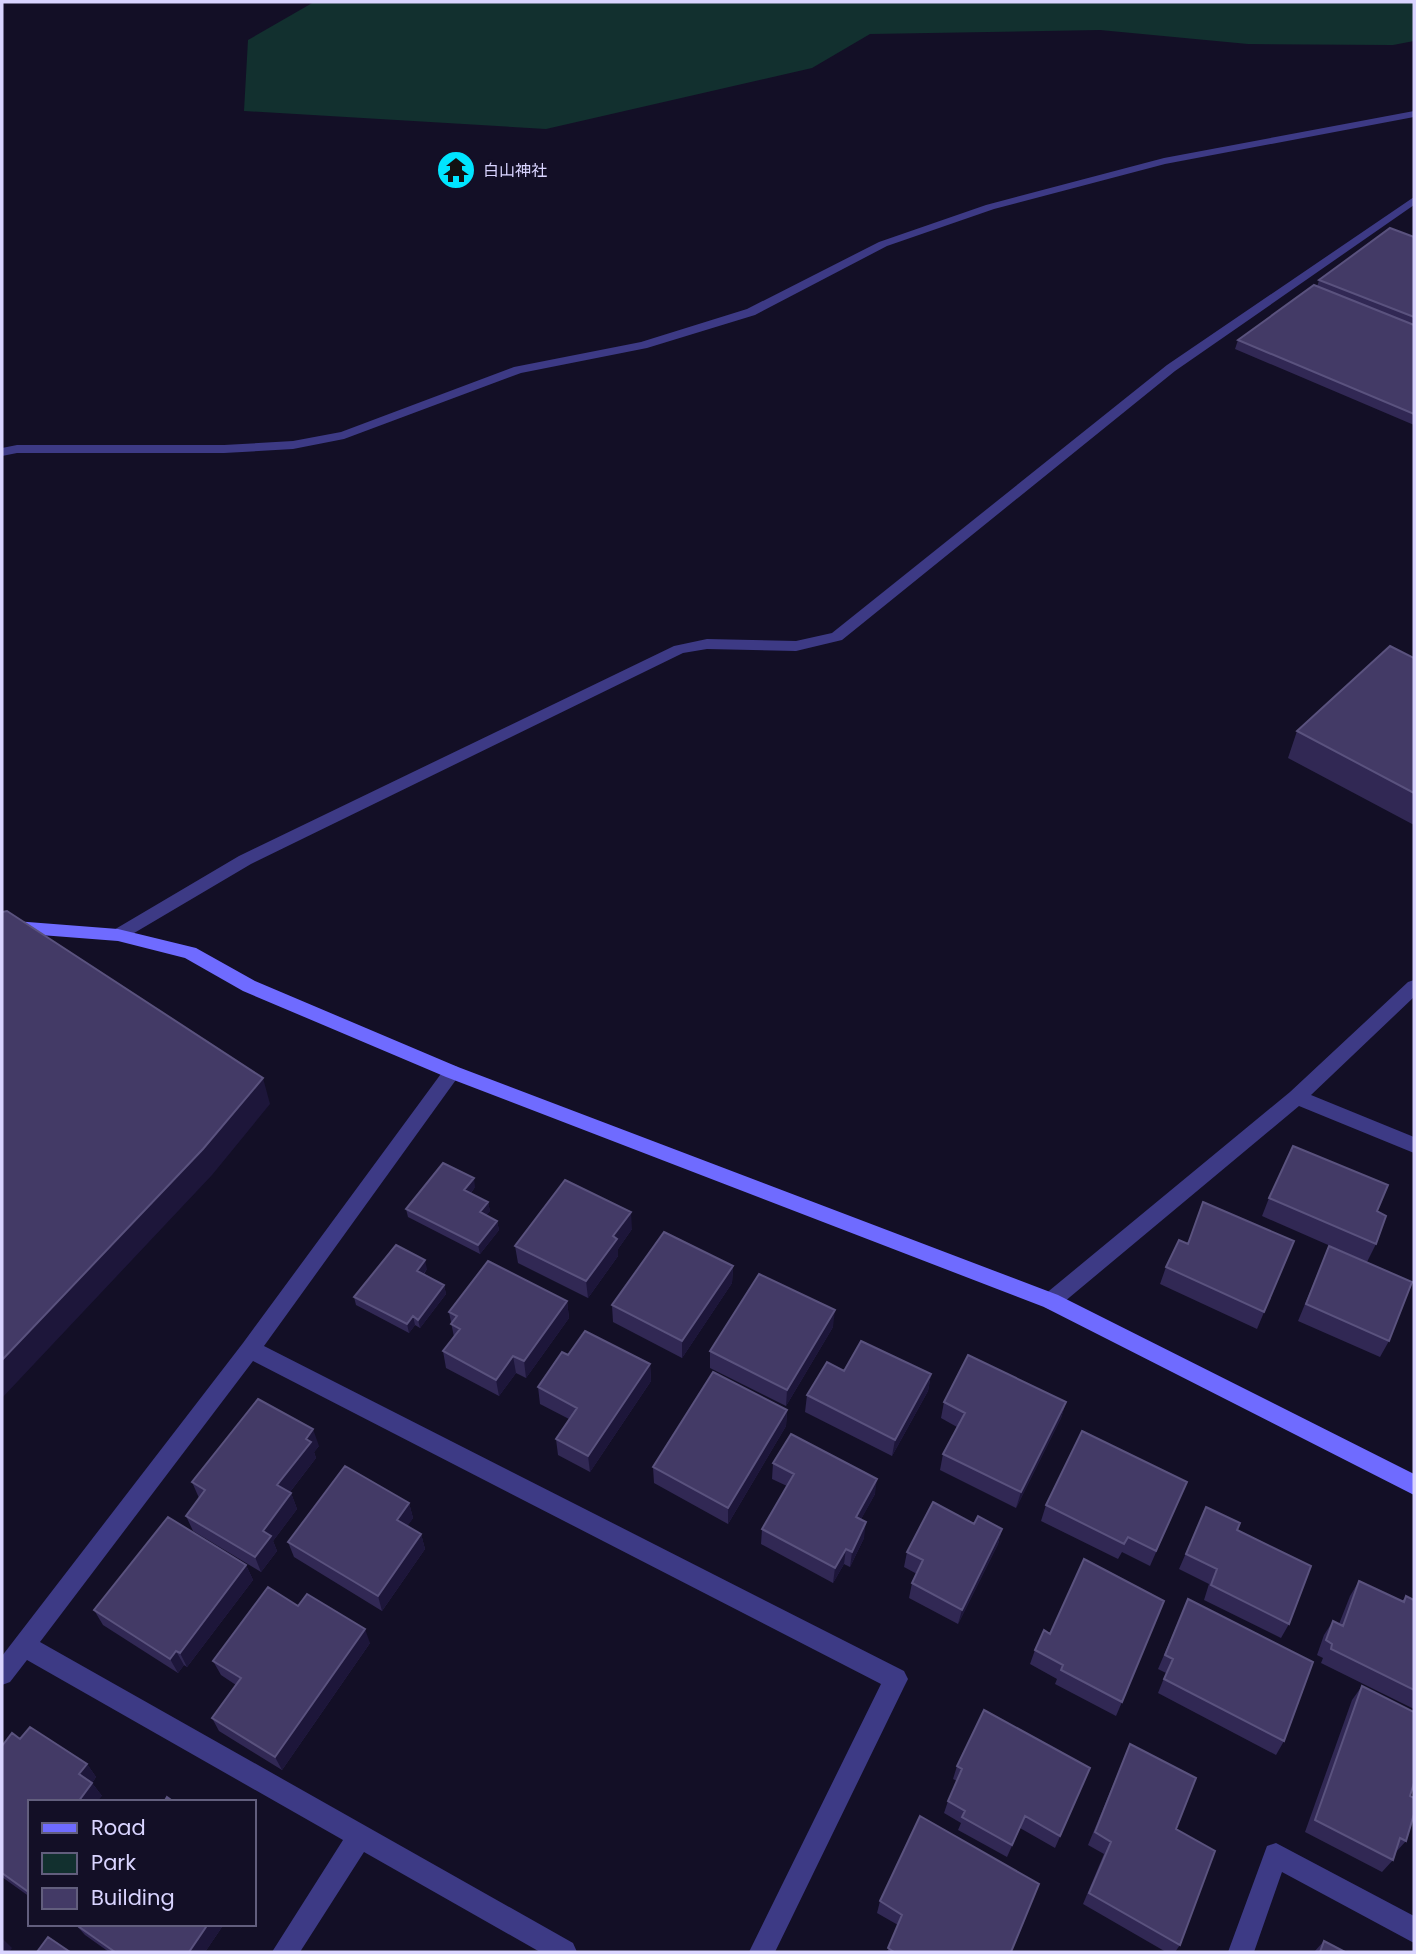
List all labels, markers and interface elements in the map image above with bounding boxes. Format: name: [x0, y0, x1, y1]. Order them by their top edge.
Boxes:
temple icon: 白山神社: [435, 149, 477, 191]
place label: 白山神社: [483, 159, 547, 182]
legend: [28, 1800, 256, 1926]
text: Road: [91, 1813, 146, 1842]
text: Park: [91, 1848, 136, 1877]
text: Building: [91, 1883, 175, 1912]

